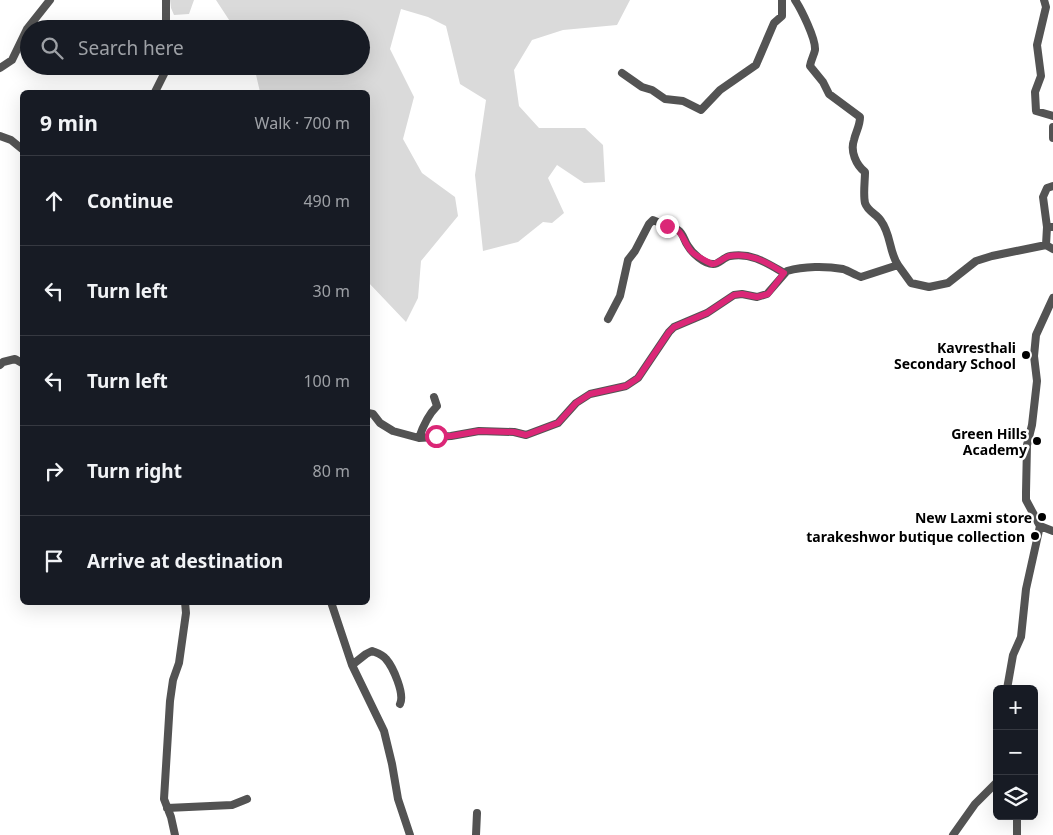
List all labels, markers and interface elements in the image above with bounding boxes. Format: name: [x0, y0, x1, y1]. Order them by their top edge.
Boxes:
search box: [20, 20, 370, 75]
icon: search: [38, 34, 66, 62]
text: Search here: [78, 35, 184, 61]
text: 9 min: [40, 109, 98, 137]
text: Walk · 700 m: [255, 112, 350, 134]
icon: ahead: [40, 187, 68, 215]
text: Continue: [87, 188, 173, 214]
text: 490 m: [303, 190, 350, 212]
route end: [656, 215, 679, 238]
icon: left: [40, 277, 68, 305]
text: Turn left: [87, 278, 168, 304]
text: 30 m: [313, 280, 350, 302]
place label: Kavresthali Secondary School: [894, 338, 1016, 373]
marker: Kavresthali Secondary School: [1020, 349, 1032, 361]
icon: left: [40, 367, 68, 395]
text: Turn left: [87, 368, 168, 394]
text: 100 m: [303, 370, 350, 392]
place label: Green Hills Academy: [951, 424, 1027, 459]
route start: [425, 425, 448, 448]
marker: Green Hills Academy: [1031, 435, 1043, 447]
icon: right: [40, 457, 68, 485]
text: Turn right: [87, 458, 182, 484]
text: 80 m: [313, 460, 350, 482]
place label: New Laxmi store: [915, 508, 1032, 527]
marker: New Laxmi store: [1036, 511, 1048, 523]
place label: tarakeshwor butique collection: [806, 527, 1025, 546]
marker: tarakeshwor butique collection: [1029, 530, 1041, 542]
icon: arrive: [40, 547, 68, 575]
text: Arrive at destination: [87, 548, 283, 574]
map controls: [993, 685, 1038, 820]
button: +: [993, 685, 1038, 730]
button: −: [993, 730, 1038, 775]
button: layers: [993, 775, 1038, 820]

